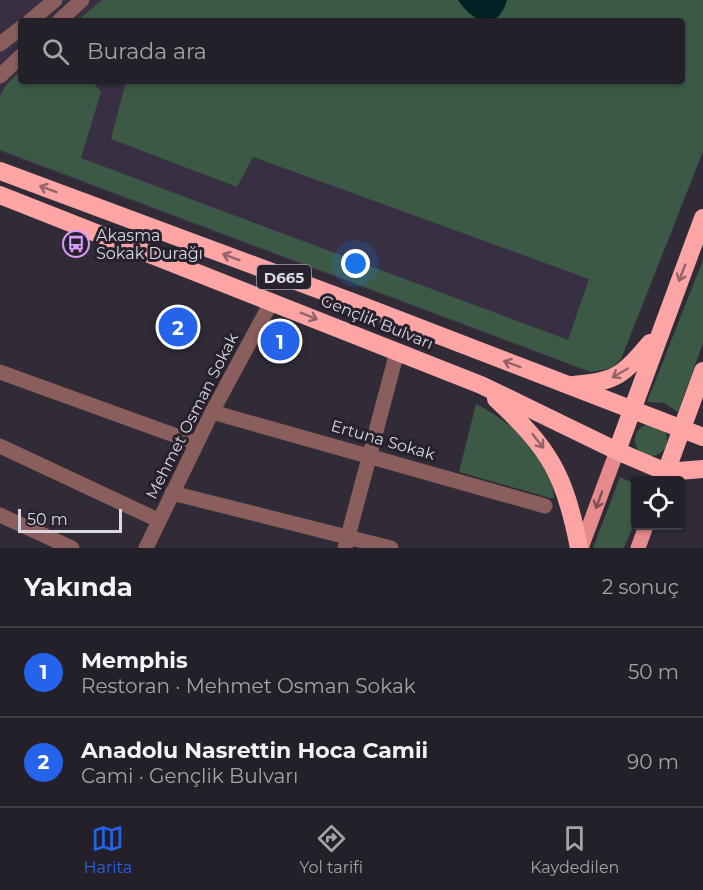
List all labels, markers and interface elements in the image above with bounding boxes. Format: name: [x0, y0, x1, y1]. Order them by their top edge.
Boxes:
search box: [18, 18, 685, 84]
icon: search: [39, 35, 72, 68]
text: Burada ara: [87, 38, 207, 65]
one-way arrow: [40, 183, 58, 194]
place label: Akasma Sokak Durağı: [96, 226, 203, 263]
bus stop icon: Akasma Sokak Durağı: [61, 229, 91, 259]
your location: [341, 249, 370, 278]
one-way arrow: [222, 251, 241, 262]
one-way arrow: [676, 263, 687, 281]
road number: D665: [257, 265, 311, 289]
street label: Gençlik Bulvarı: [318, 291, 436, 353]
pin: 2: [158, 304, 198, 350]
one-way arrow: [299, 311, 318, 322]
pin: 1: [260, 318, 300, 364]
street label: Mehmet Osman Sokak: [142, 329, 242, 502]
one-way arrow: [503, 358, 521, 369]
one-way arrow: [612, 367, 629, 379]
street label: Ertuna Sokak: [329, 416, 438, 464]
one-way arrow: [531, 433, 544, 449]
map controls: [631, 476, 685, 530]
button: locate: [631, 476, 685, 530]
one-way arrow: [592, 490, 603, 508]
scale bar: [18, 506, 122, 534]
text: 50 m: [27, 510, 68, 529]
text: Yakında: [24, 571, 133, 603]
text: 2 sonuç: [602, 575, 679, 599]
text: Memphis: [81, 647, 188, 674]
text: 1: [40, 660, 47, 684]
text: 50 m: [628, 660, 679, 684]
text: Restoran · Mehmet Osman Sokak: [81, 674, 416, 698]
text: Anadolu Nasrettin Hoca Camii: [81, 737, 428, 764]
text: 2: [38, 750, 49, 774]
text: 90 m: [627, 750, 679, 774]
text: Cami · Gençlik Bulvarı: [81, 764, 298, 788]
tab: Harita: [84, 822, 132, 877]
tab: Yol tarifi: [299, 822, 363, 877]
tab: Kaydedilen: [530, 822, 619, 877]

